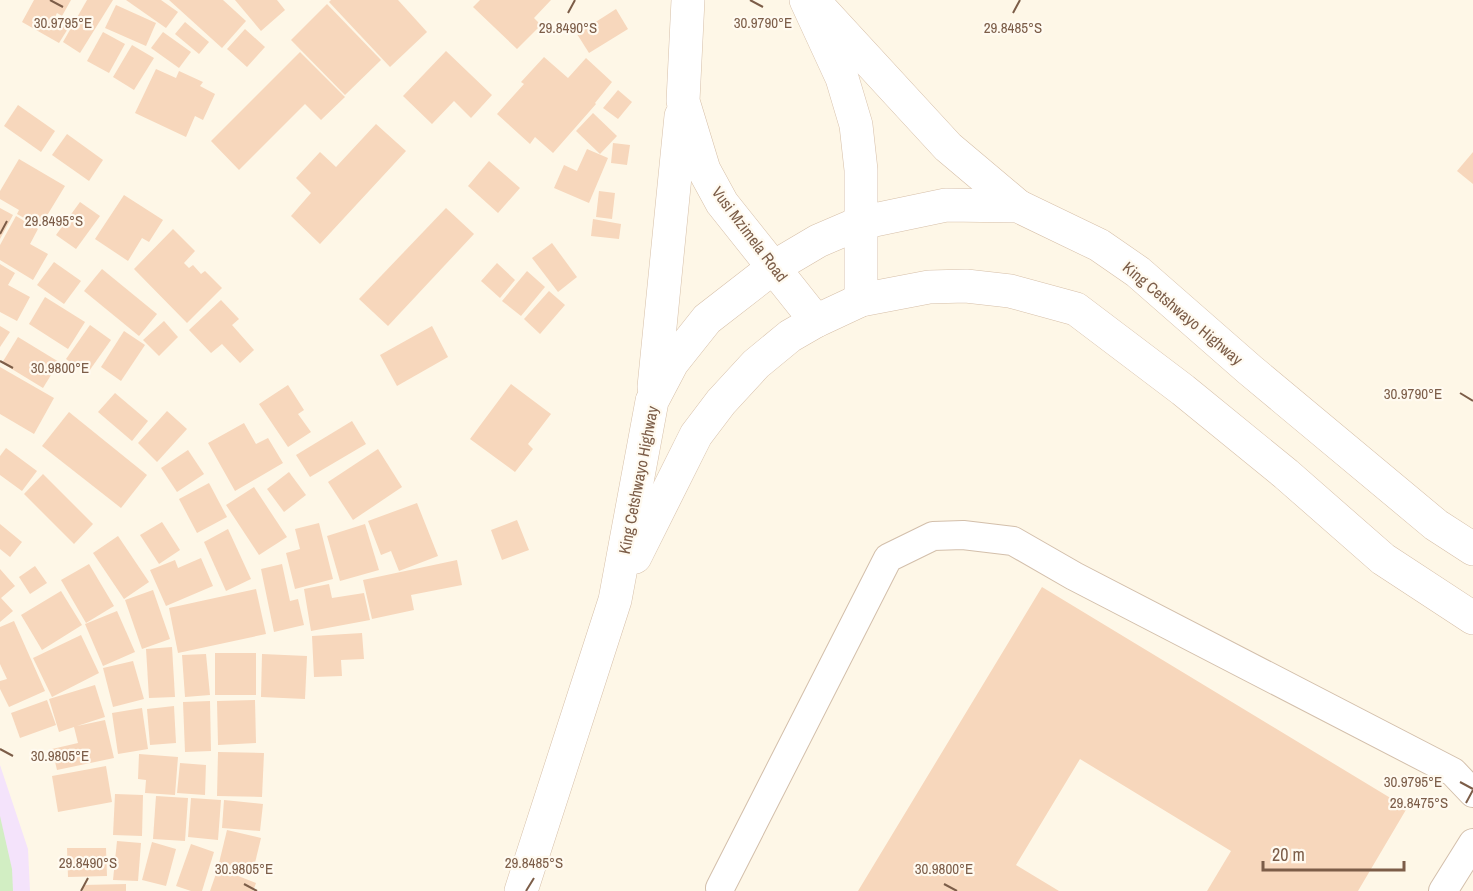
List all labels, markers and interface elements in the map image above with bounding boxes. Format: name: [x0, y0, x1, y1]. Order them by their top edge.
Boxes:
text: 30.9795°E: [34, 12, 92, 33]
text: 30.9790°E: [734, 12, 792, 33]
text: 29.8490°S: [539, 17, 597, 38]
text: 29.8485°S: [984, 17, 1042, 38]
street label: Vusi Mzimela Road: [707, 182, 793, 286]
text: 29.8495°S: [25, 210, 83, 231]
street label: King Cetshwayo Highway: [1118, 256, 1248, 370]
text: 30.9800°E: [31, 357, 89, 378]
text: 30.9790°E: [1384, 383, 1442, 404]
street label: King Cetshwayo Highway: [613, 404, 663, 556]
text: 30.9805°E: [31, 745, 89, 766]
text: 30.9795°E: [1384, 771, 1442, 792]
text: 29.8475°S: [1390, 792, 1448, 813]
scale bar: [1263, 834, 1404, 872]
text: 20 m: [1272, 842, 1305, 867]
text: 29.8490°S: [59, 852, 117, 873]
text: 29.8485°S: [505, 852, 563, 873]
text: 30.9805°E: [215, 858, 273, 879]
text: 30.9800°E: [915, 858, 973, 879]

